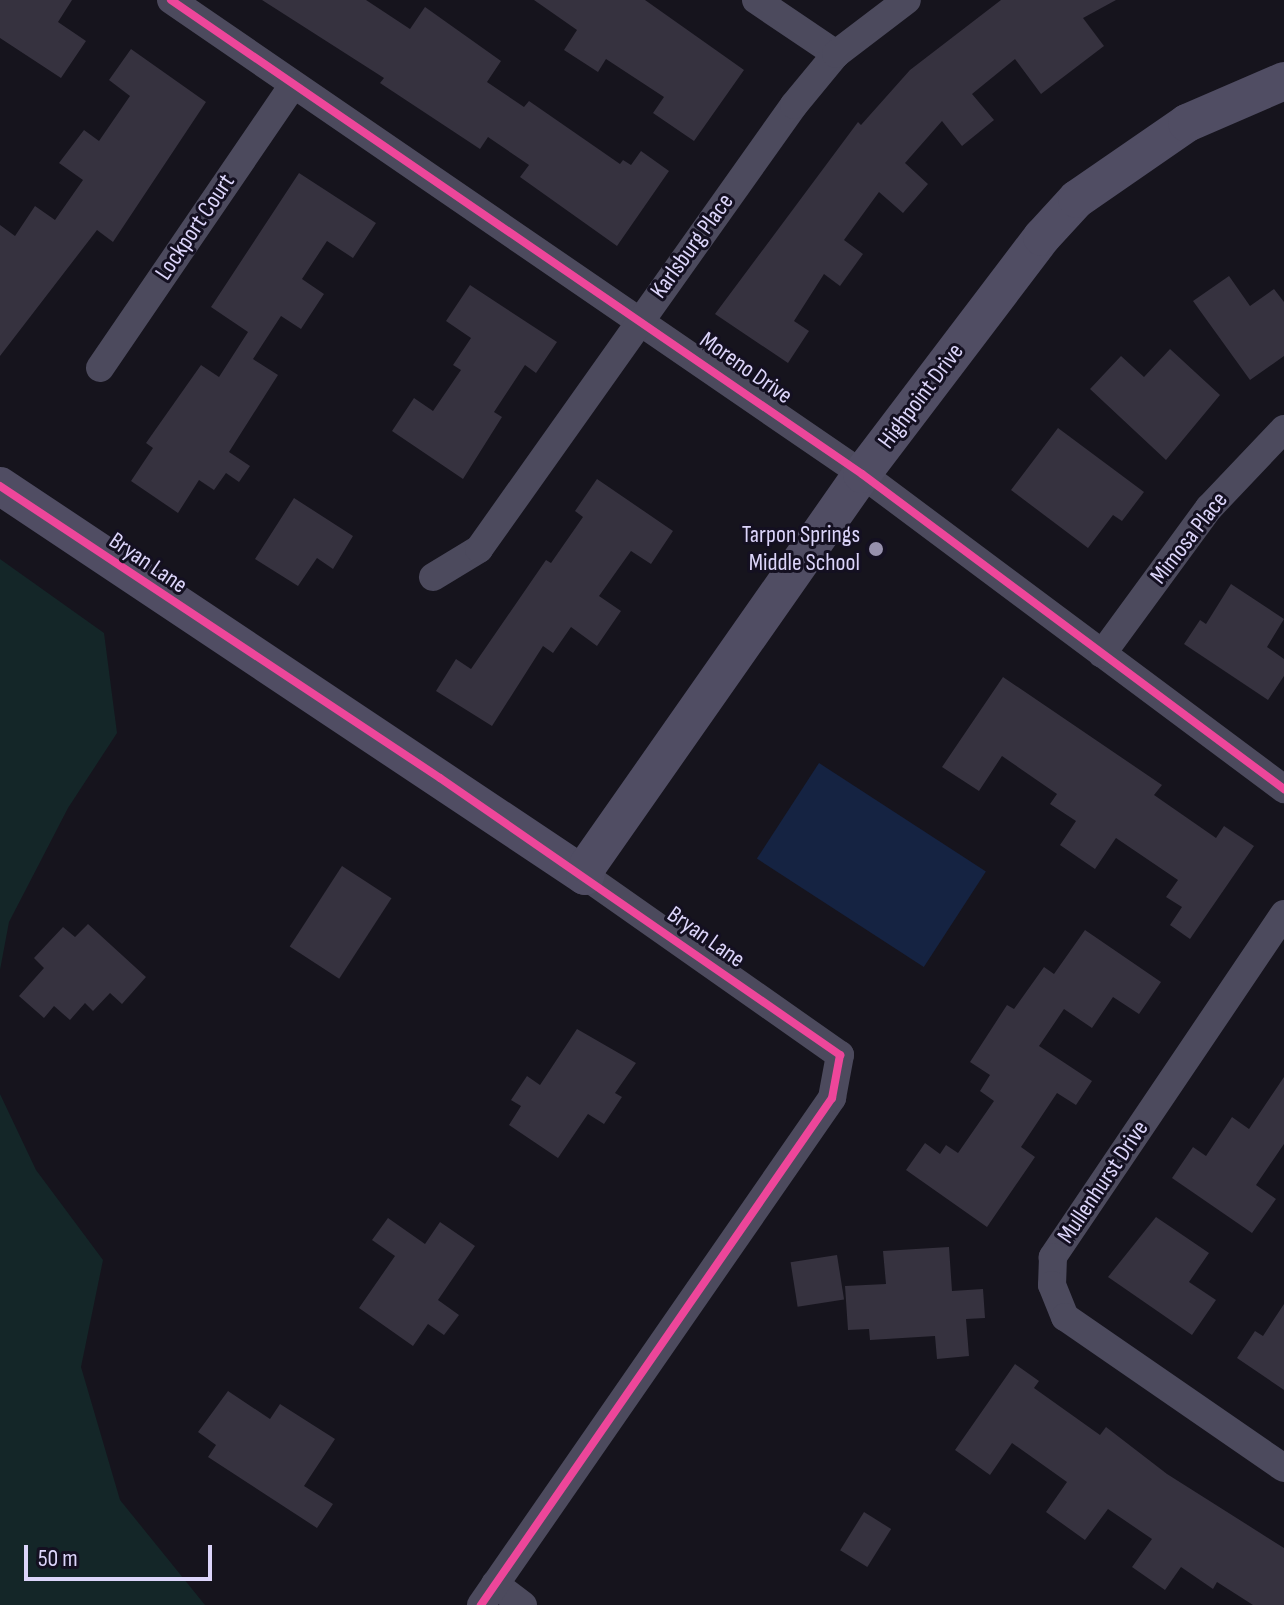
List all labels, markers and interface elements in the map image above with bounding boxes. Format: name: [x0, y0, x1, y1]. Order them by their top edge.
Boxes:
street label: Lockport Court: [149, 169, 241, 285]
street label: Karlsburg Place: [644, 188, 740, 304]
street label: Moreno Drive: [694, 326, 798, 410]
street label: Highpoint Drive: [872, 338, 970, 454]
street label: Mimosa Place: [1144, 486, 1234, 590]
place label: Tarpon Springs Middle School: [742, 521, 860, 577]
street label: Bryan Lane: [103, 526, 193, 600]
marker: Tarpon Springs Middle School: [867, 540, 885, 558]
street label: Bryan Lane: [662, 900, 750, 974]
street label: Mullenhurst Drive: [1051, 1115, 1155, 1249]
scale bar: [28, 1529, 216, 1579]
text: 50 m: [38, 1544, 78, 1573]

